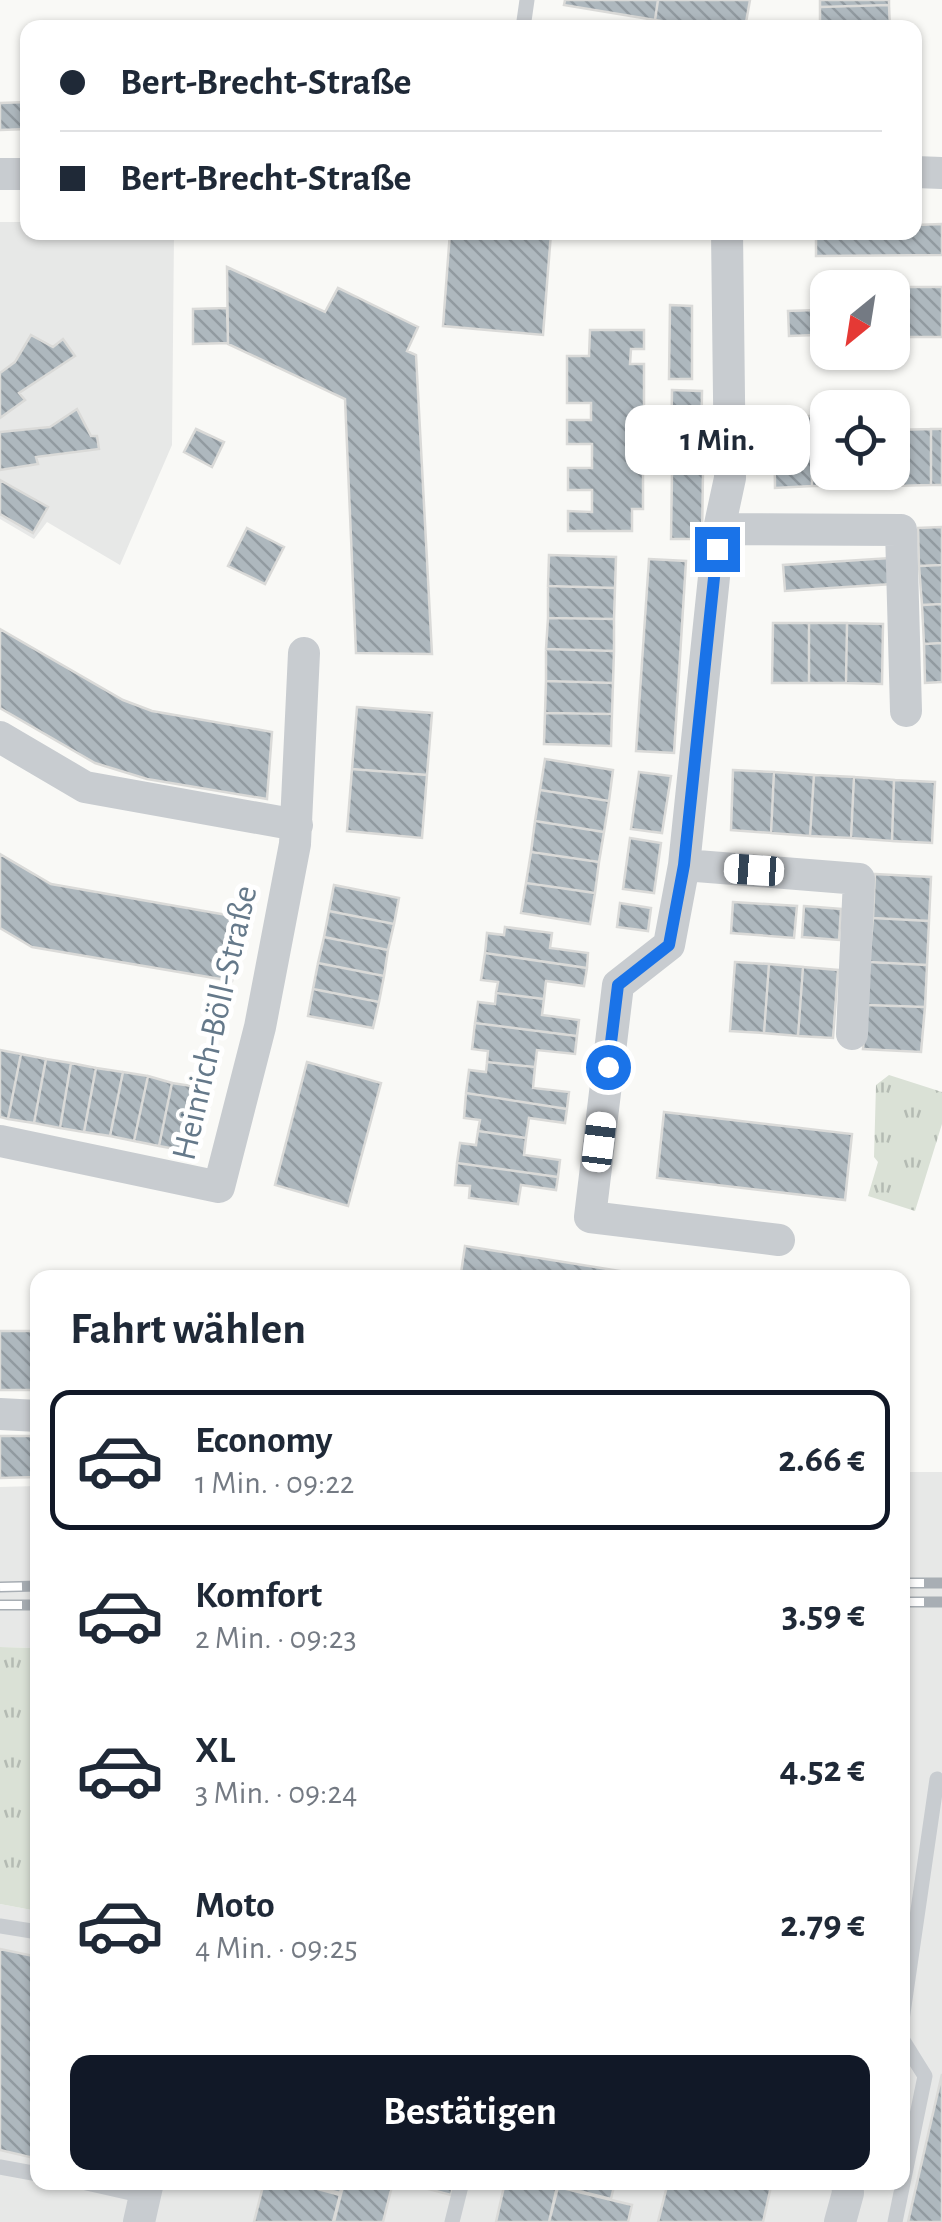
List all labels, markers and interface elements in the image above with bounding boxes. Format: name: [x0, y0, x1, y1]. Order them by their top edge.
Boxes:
text: Bert-Brecht-Straße: [120, 64, 411, 102]
text: Bert-Brecht-Straße: [120, 160, 411, 198]
north arrow: [810, 270, 910, 370]
map controls: [810, 270, 910, 490]
button: locate: [810, 390, 910, 490]
callout: 1 Min.: [624, 404, 810, 474]
text: 1 Min.: [680, 424, 755, 456]
route end: [695, 527, 740, 572]
car: [723, 853, 785, 887]
street label: Heinrich-Böll-Straße: [166, 882, 264, 1164]
route start: [586, 1045, 631, 1090]
car: [580, 1110, 618, 1174]
text: Fahrt wählen: [70, 1307, 306, 1352]
icon: car: [75, 1415, 165, 1505]
text: Economy: [195, 1422, 333, 1460]
text: 2.66 €: [778, 1441, 865, 1479]
text: 1 Min. · 09:22: [195, 1467, 354, 1499]
icon: car: [75, 1570, 165, 1660]
text: Komfort: [195, 1577, 322, 1615]
text: 3.59 €: [782, 1596, 865, 1634]
text: 2 Min. · 09:23: [195, 1622, 357, 1654]
icon: car: [75, 1725, 165, 1815]
text: XL: [195, 1732, 235, 1770]
text: 4.52 €: [779, 1751, 865, 1789]
text: 3 Min. · 09:24: [195, 1777, 357, 1809]
icon: car: [75, 1880, 165, 1970]
text: Moto: [195, 1887, 275, 1925]
text: 2.79 €: [780, 1906, 865, 1944]
text: 4 Min. · 09:25: [195, 1932, 358, 1964]
button: Bestätigen: [70, 2055, 870, 2170]

